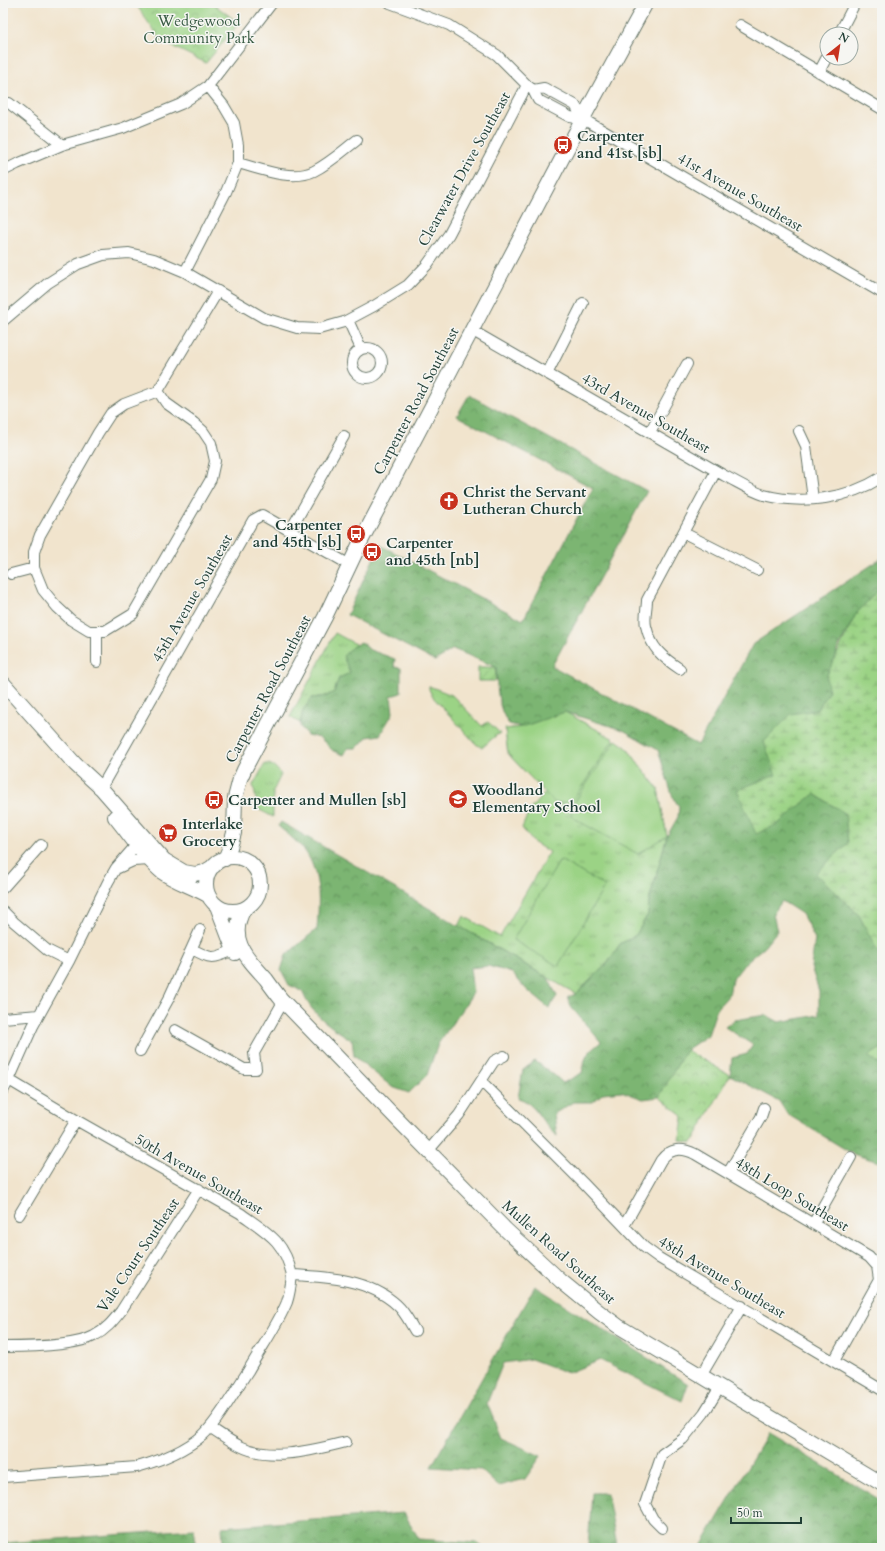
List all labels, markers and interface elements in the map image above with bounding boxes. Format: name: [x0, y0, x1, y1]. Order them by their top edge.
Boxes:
park label: Wedgewood Community Park: [143, 11, 255, 48]
north arrow: [819, 26, 859, 66]
text: N: [836, 29, 852, 47]
street label: Clearwater Drive Southeast: [413, 88, 515, 250]
place label: Carpenter and 41st [sb]: [577, 126, 662, 163]
bus stop icon: Carpenter and 41st [sb]: [552, 134, 574, 156]
street label: 41st Avenue Southeast: [674, 148, 807, 236]
street label: Carpenter Road Southeast: [369, 323, 464, 478]
street label: 43rd Avenue Southeast: [578, 368, 714, 458]
place label: Christ the Servant Lutheran Church: [463, 482, 587, 519]
church icon: Christ the Servant Lutheran Church: [438, 490, 460, 512]
place label: Carpenter and 45th [sb]: [253, 515, 343, 552]
bus stop icon: Carpenter and 45th [sb]: [345, 523, 367, 545]
street label: 45th Avenue Southeast: [147, 530, 237, 666]
place label: Carpenter and 45th [nb]: [386, 533, 479, 570]
bus stop icon: Carpenter and 45th [nb]: [361, 541, 383, 563]
street label: Carpenter Road Southeast: [221, 611, 316, 766]
place label: Woodland Elementary School: [471, 780, 601, 817]
school or university icon: Woodland Elementary School: [447, 788, 469, 810]
bus stop icon: Carpenter and Mullen [sb]: [203, 789, 225, 811]
place label: Carpenter and Mullen [sb]: [228, 790, 407, 810]
place label: Interlake Grocery: [182, 814, 243, 851]
supermarket icon: Interlake Grocery: [157, 822, 179, 844]
street label: 50th Avenue Southeast: [131, 1129, 267, 1219]
street label: 48th Loop Southeast: [731, 1152, 853, 1236]
street label: Vale Court Southeast: [92, 1194, 184, 1316]
street label: Mullen Road Southeast: [498, 1196, 620, 1309]
street label: 48th Avenue Southeast: [655, 1231, 789, 1323]
scale bar: [731, 1499, 801, 1525]
text: 50 m: [737, 1505, 764, 1521]

